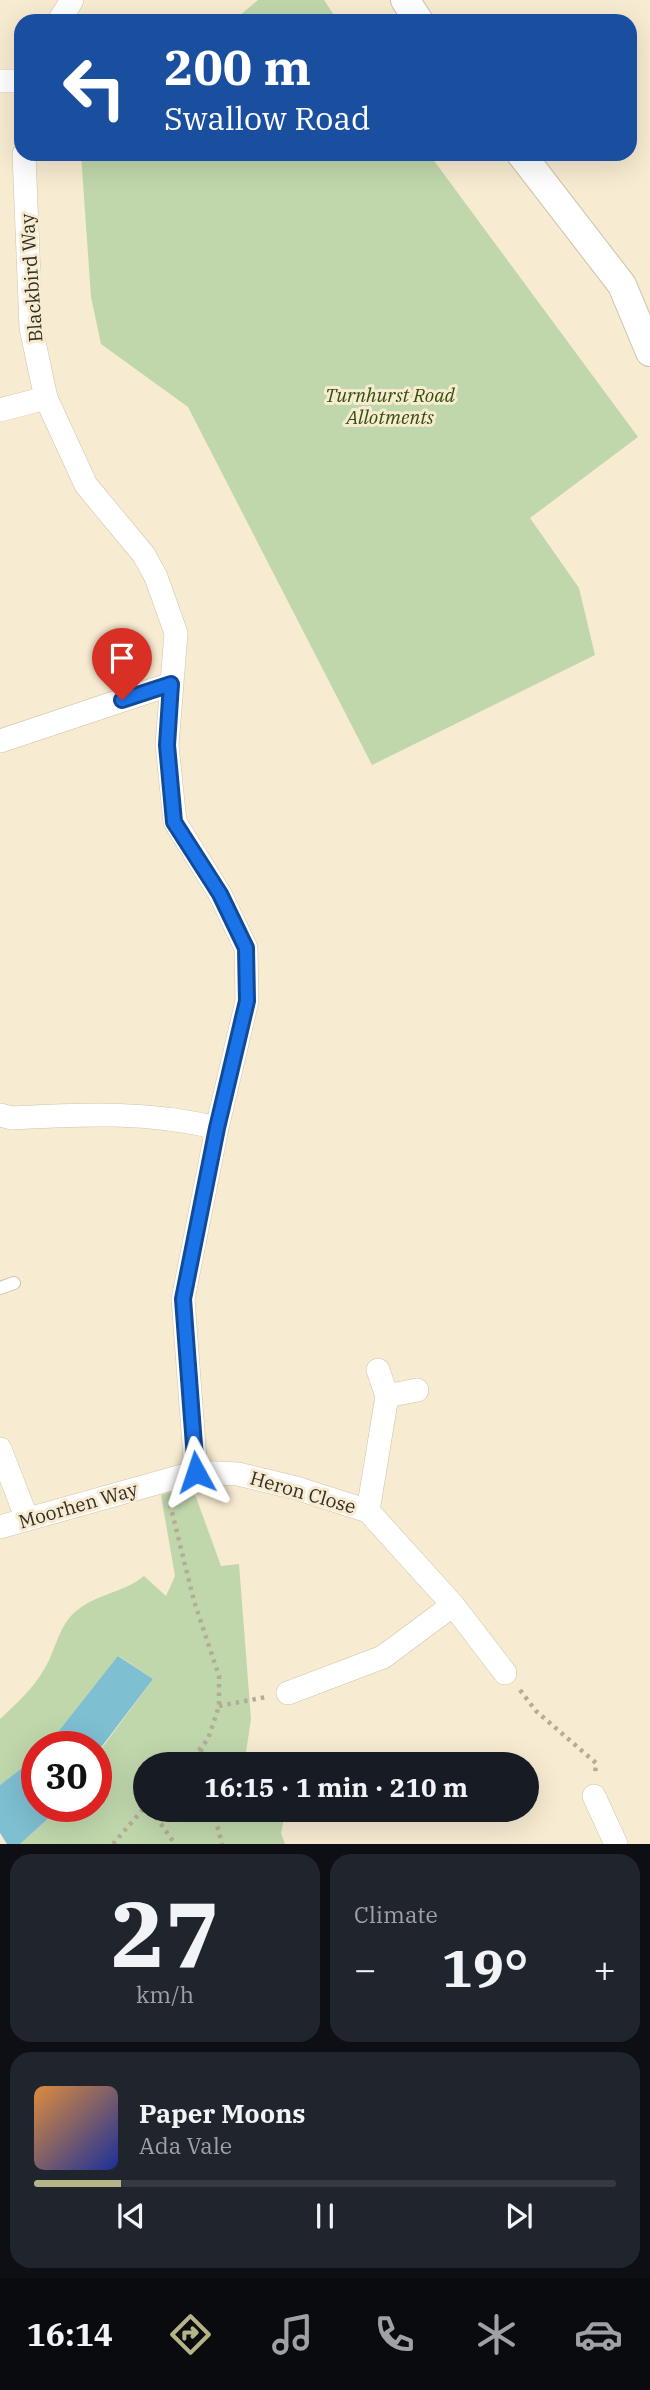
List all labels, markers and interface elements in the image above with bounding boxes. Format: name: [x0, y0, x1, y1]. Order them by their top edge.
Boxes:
text: 200 m: [164, 35, 311, 98]
icon: left: [49, 42, 140, 133]
text: Swallow Road: [164, 97, 371, 139]
street label: Blackbird Way: [14, 212, 47, 343]
park label: Turnhurst Road Allotments: [325, 383, 456, 429]
pin: [92, 628, 152, 700]
icon: arrive: [103, 639, 141, 677]
position arrow: [159, 1435, 233, 1509]
street label: Heron Close: [247, 1465, 359, 1519]
street label: Moorhen Way: [16, 1476, 141, 1533]
speed limit sign: 30: [21, 1731, 112, 1822]
text: 16:15 · 1 min · 210 m: [204, 1770, 468, 1804]
text: 27: [110, 1874, 220, 1992]
text: Climate: [354, 1899, 438, 1929]
text: 19°: [442, 1934, 528, 2001]
text: −: [354, 1944, 377, 1993]
text: +: [593, 1944, 616, 1993]
text: km/h: [136, 1979, 194, 2009]
text: Paper Moons: [139, 2096, 306, 2130]
text: Ada Vale: [139, 2130, 232, 2160]
icon: previous: [112, 2197, 150, 2235]
icon: pause: [306, 2197, 344, 2235]
icon: next: [500, 2197, 538, 2235]
icon: directions: [166, 2310, 215, 2359]
icon: music: [268, 2310, 317, 2359]
icon: phone: [370, 2310, 419, 2359]
icon: climate: [472, 2310, 521, 2359]
icon: car: [574, 2310, 623, 2359]
text: 16:14: [27, 2313, 113, 2355]

